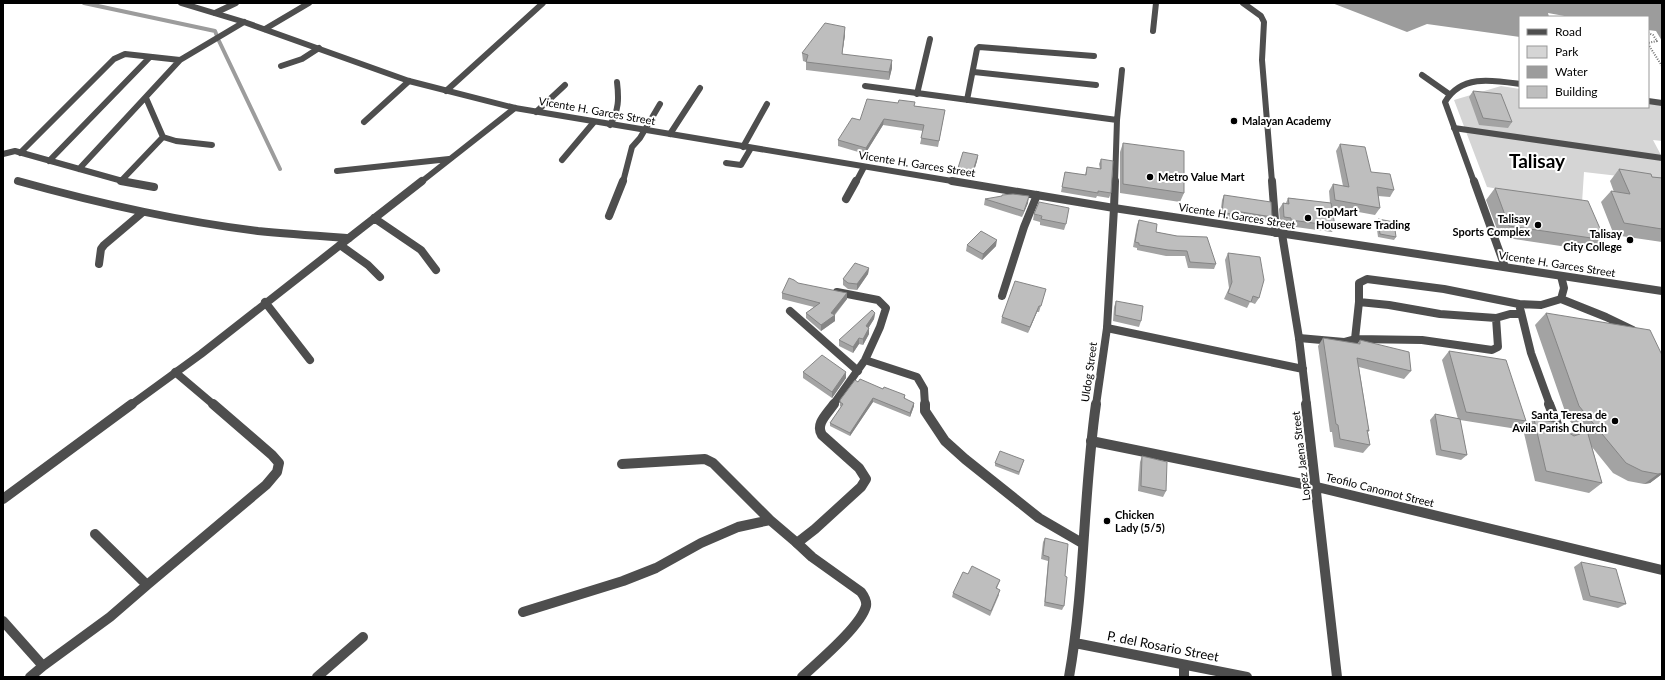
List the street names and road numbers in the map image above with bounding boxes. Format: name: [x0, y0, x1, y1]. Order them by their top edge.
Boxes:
street label: Vicente H. Garces Street: [538, 94, 656, 127]
street label: Vicente H. Garces Street: [858, 148, 977, 179]
street label: Vicente H. Garces Street: [1178, 200, 1297, 231]
street label: Vicente H. Garces Street: [1498, 248, 1617, 279]
street label: Uldog Street: [1078, 341, 1099, 403]
street label: Lopez Jaena Street: [1289, 411, 1312, 502]
street label: Teofilo Canomot Street: [1325, 470, 1436, 509]
street label: P. del Rosario Street: [1106, 627, 1221, 665]

